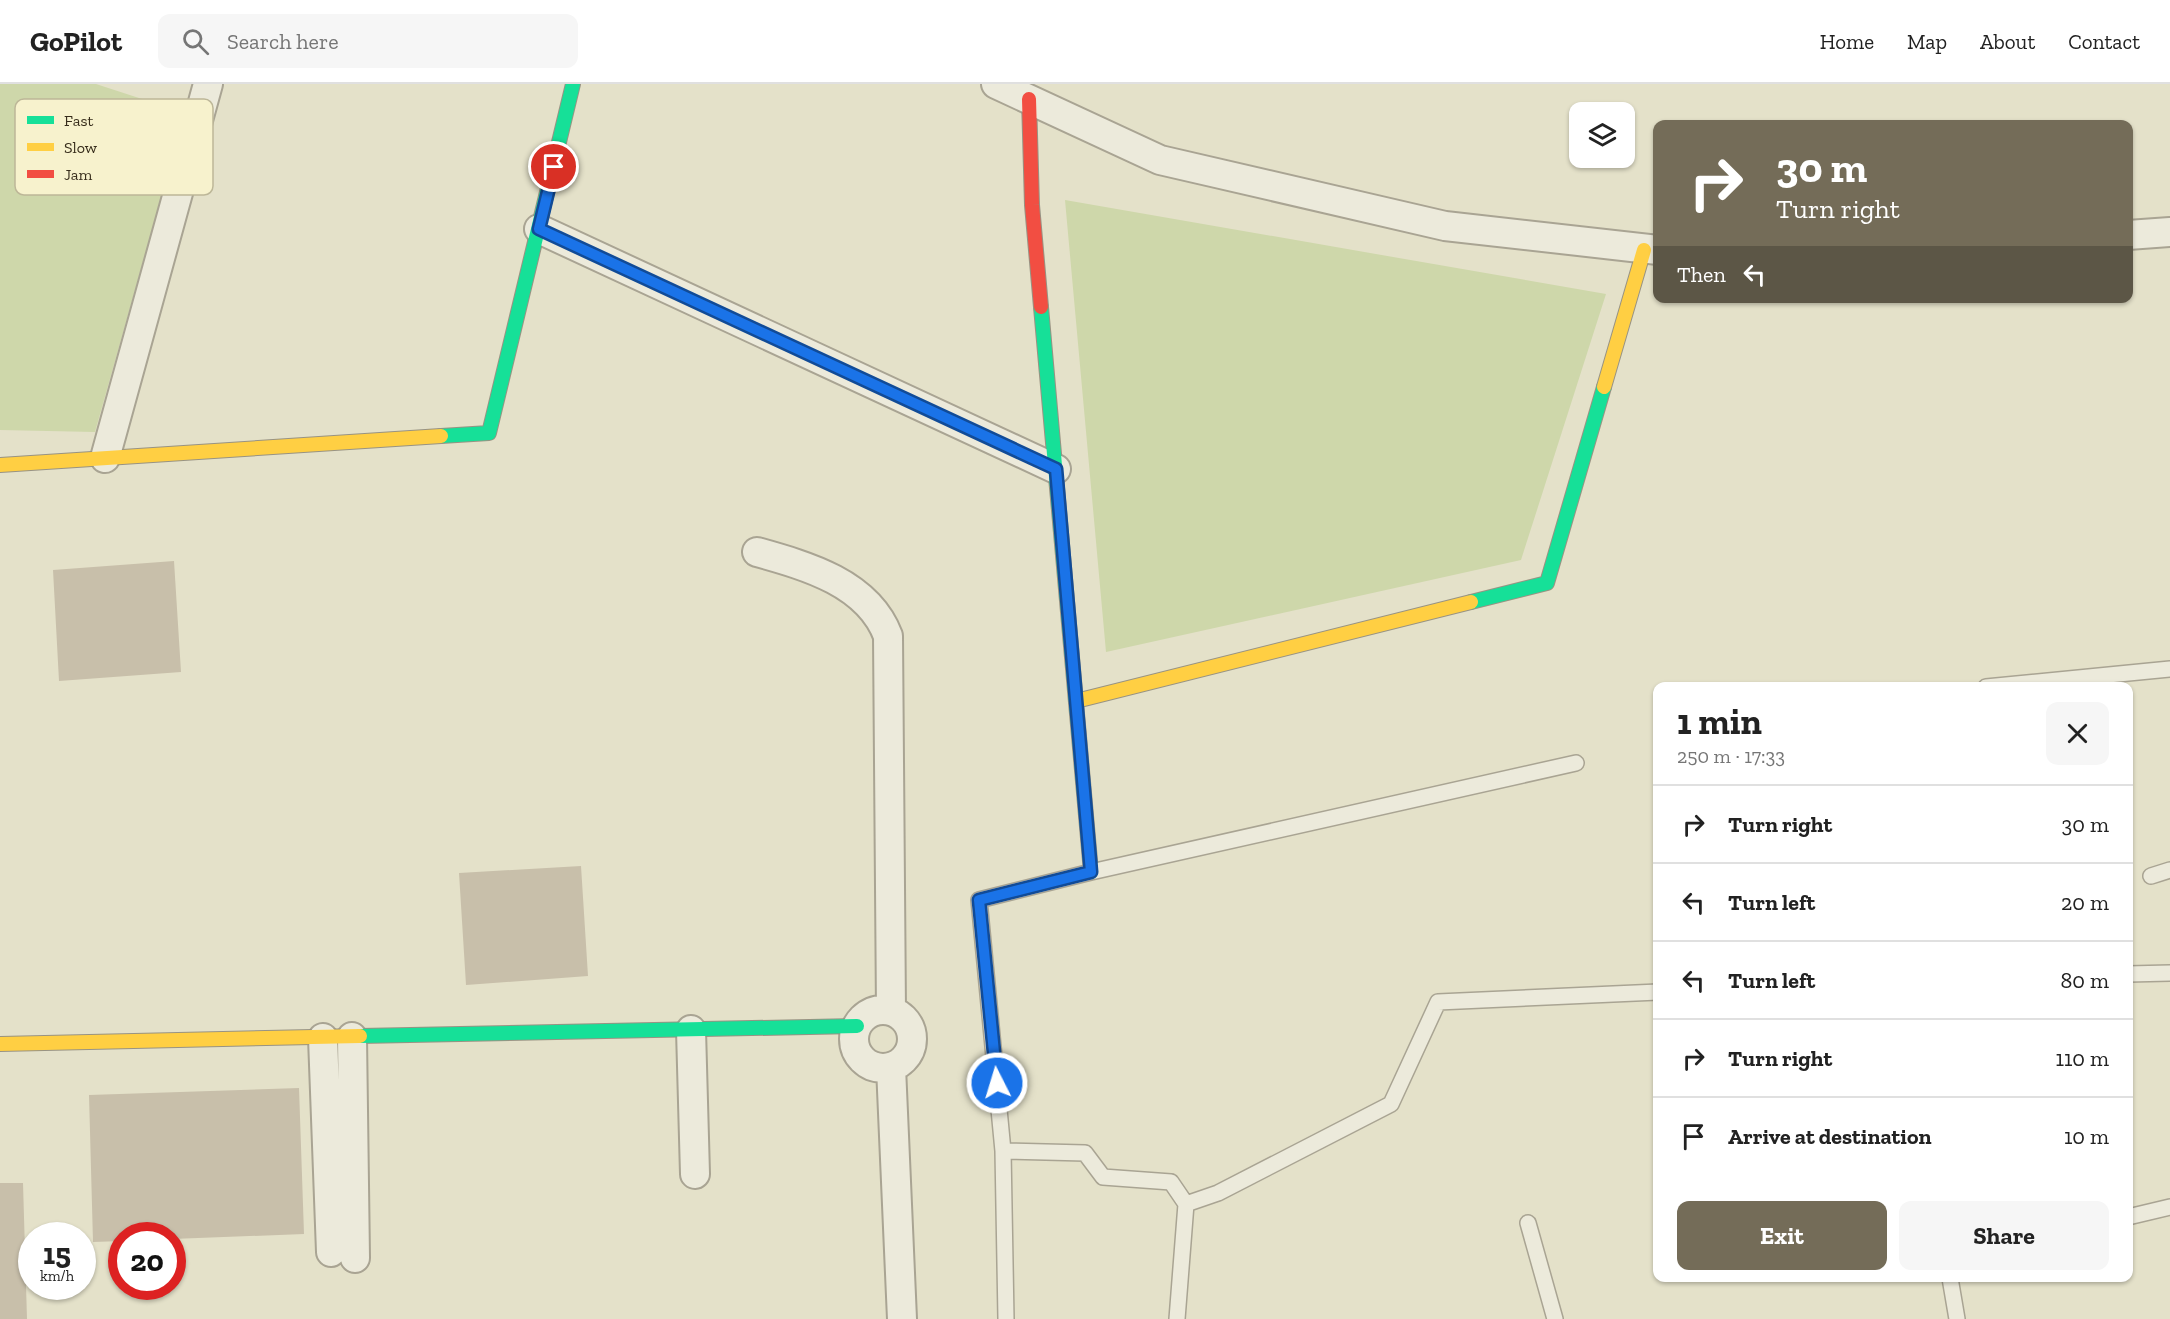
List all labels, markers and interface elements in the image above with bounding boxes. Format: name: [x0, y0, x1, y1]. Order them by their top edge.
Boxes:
search box: [158, 14, 578, 68]
text: GoPilot: [30, 25, 122, 58]
icon: search: [179, 25, 212, 58]
text: Search here: [227, 28, 338, 55]
text: Home: [1820, 29, 1874, 54]
text: Map: [1907, 29, 1947, 54]
text: About: [1980, 29, 2035, 54]
text: Contact: [2068, 29, 2140, 54]
legend: [15, 99, 213, 195]
map controls: [1569, 102, 1635, 168]
button: layers: [1569, 102, 1635, 168]
text: Fast: [64, 111, 93, 130]
text: Slow: [64, 138, 98, 157]
pin: [528, 141, 579, 192]
text: 30 m: [1776, 142, 1867, 193]
icon: right: [1677, 144, 1755, 222]
icon: arrive: [537, 150, 570, 183]
text: Jam: [64, 165, 93, 184]
text: Turn right: [1776, 193, 1900, 225]
icon: left: [1738, 258, 1771, 291]
text: Then: [1677, 261, 1726, 288]
text: 1 min: [1677, 700, 1762, 743]
button: close: [2046, 702, 2109, 765]
text: 250 m · 17:33: [1677, 744, 1785, 768]
icon: right: [1677, 808, 1710, 841]
text: Turn right: [1728, 811, 1832, 838]
text: 30 m: [2062, 811, 2109, 838]
icon: left: [1677, 886, 1710, 919]
text: Turn left: [1728, 889, 1815, 916]
text: 20 m: [2061, 889, 2109, 916]
icon: left: [1677, 964, 1710, 997]
text: Turn left: [1728, 967, 1815, 994]
text: 80 m: [2061, 967, 2109, 994]
icon: right: [1677, 1042, 1710, 1075]
text: Turn right: [1728, 1045, 1832, 1072]
text: 110 m: [2055, 1045, 2109, 1072]
position arrow: [965, 1051, 1029, 1115]
icon: arrive: [1677, 1120, 1710, 1153]
text: Arrive at destination: [1728, 1123, 1931, 1150]
text: 10 m: [2064, 1123, 2109, 1150]
button: Exit: [1677, 1201, 1887, 1270]
button: Share: [1899, 1201, 2109, 1270]
speed limit sign: 20: [108, 1222, 186, 1300]
text: 15: [43, 1236, 71, 1272]
text: km/h: [40, 1267, 74, 1285]

